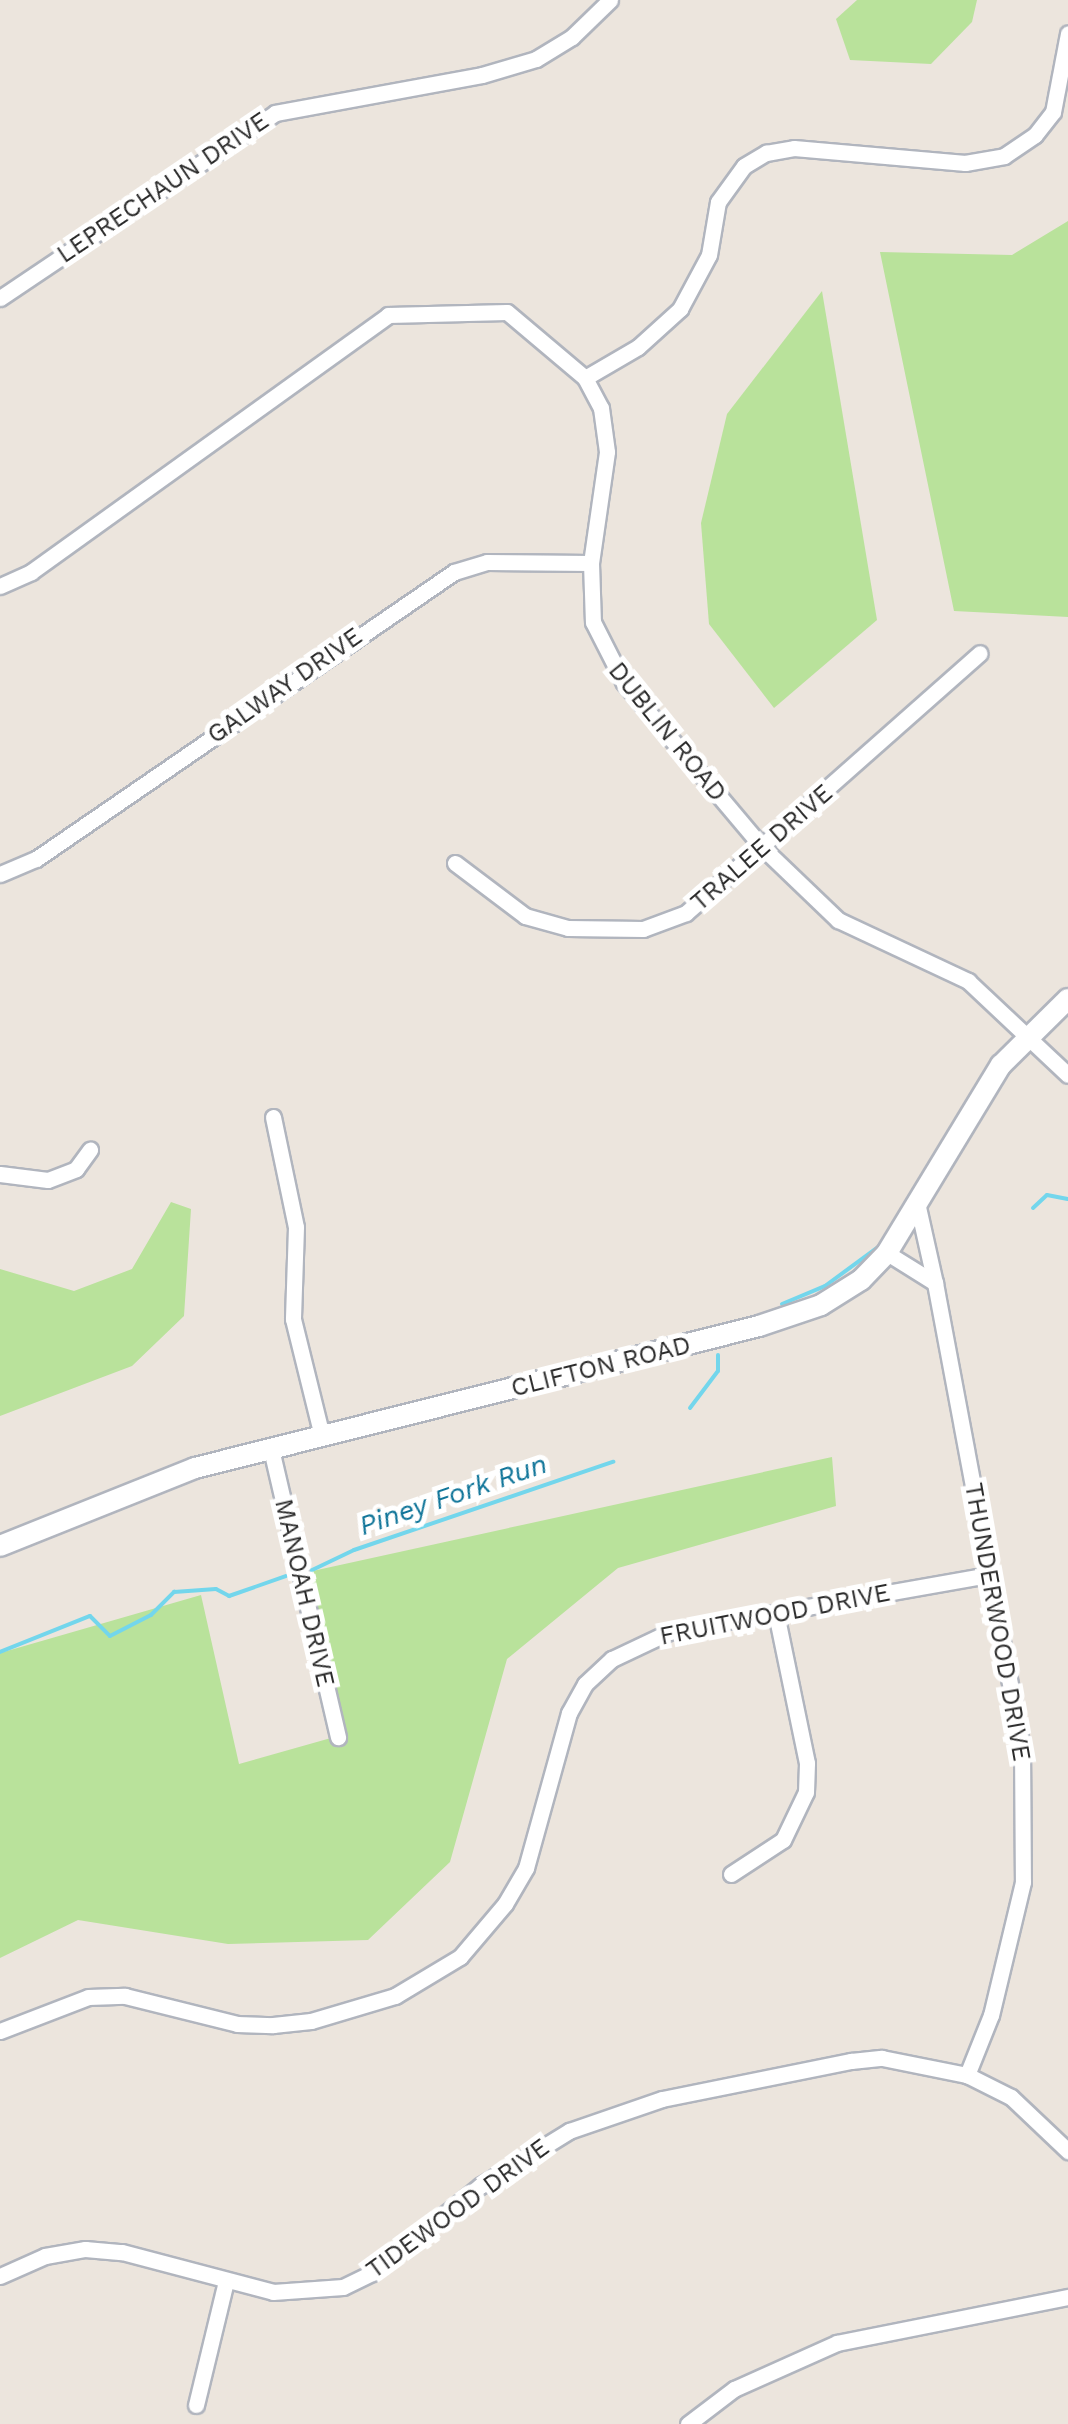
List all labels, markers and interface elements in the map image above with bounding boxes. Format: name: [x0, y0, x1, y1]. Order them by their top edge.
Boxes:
street label: LEPRECHAUN DRIVE: [52, 106, 274, 270]
street label: GALWAY DRIVE: [202, 621, 368, 751]
street label: DUBLIN ROAD: [602, 656, 732, 808]
street label: TRALEE DRIVE: [685, 778, 839, 918]
street label: CLIFTON ROAD: [508, 1330, 694, 1404]
water label: Piney Fork Run: [354, 1447, 552, 1543]
street label: THUNDERWOOD DRIVE: [958, 1481, 1036, 1763]
street label: MANOAH DRIVE: [268, 1496, 340, 1690]
street label: FRUITWOOD DRIVE: [657, 1578, 893, 1652]
street label: TIDEWOOD DRIVE: [361, 2133, 555, 2285]

